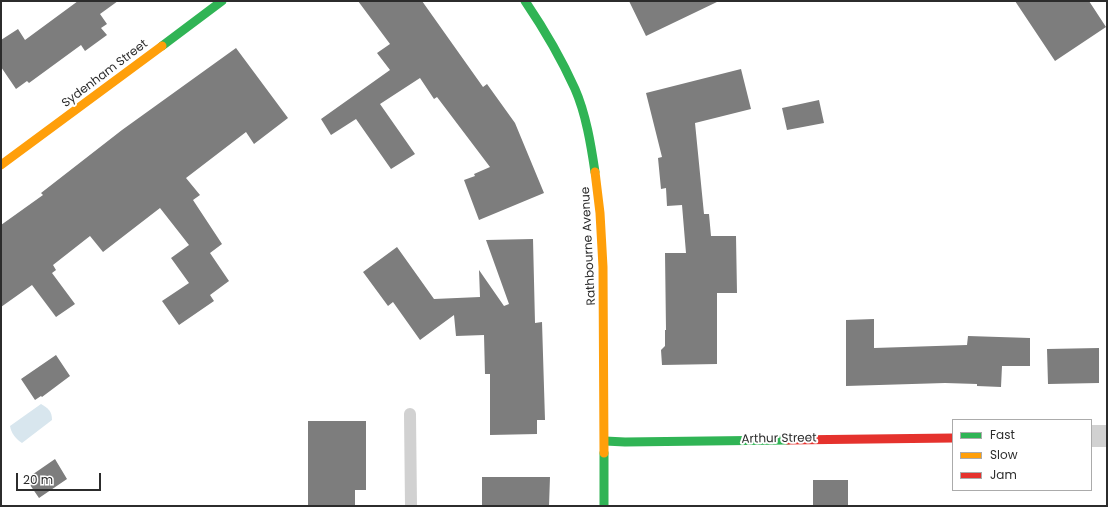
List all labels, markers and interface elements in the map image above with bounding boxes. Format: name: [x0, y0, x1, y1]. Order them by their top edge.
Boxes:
street label: Sydenham Street: [59, 37, 151, 111]
street label: Rathbourne Avenue: [579, 186, 599, 306]
legend: [952, 419, 1092, 491]
text: Fast: [990, 426, 1015, 443]
street label: Arthur Street: [741, 431, 817, 447]
text: Slow: [990, 446, 1018, 463]
scale bar: [18, 465, 103, 491]
text: Jam: [990, 466, 1017, 483]
text: 20 m: [23, 471, 53, 488]

